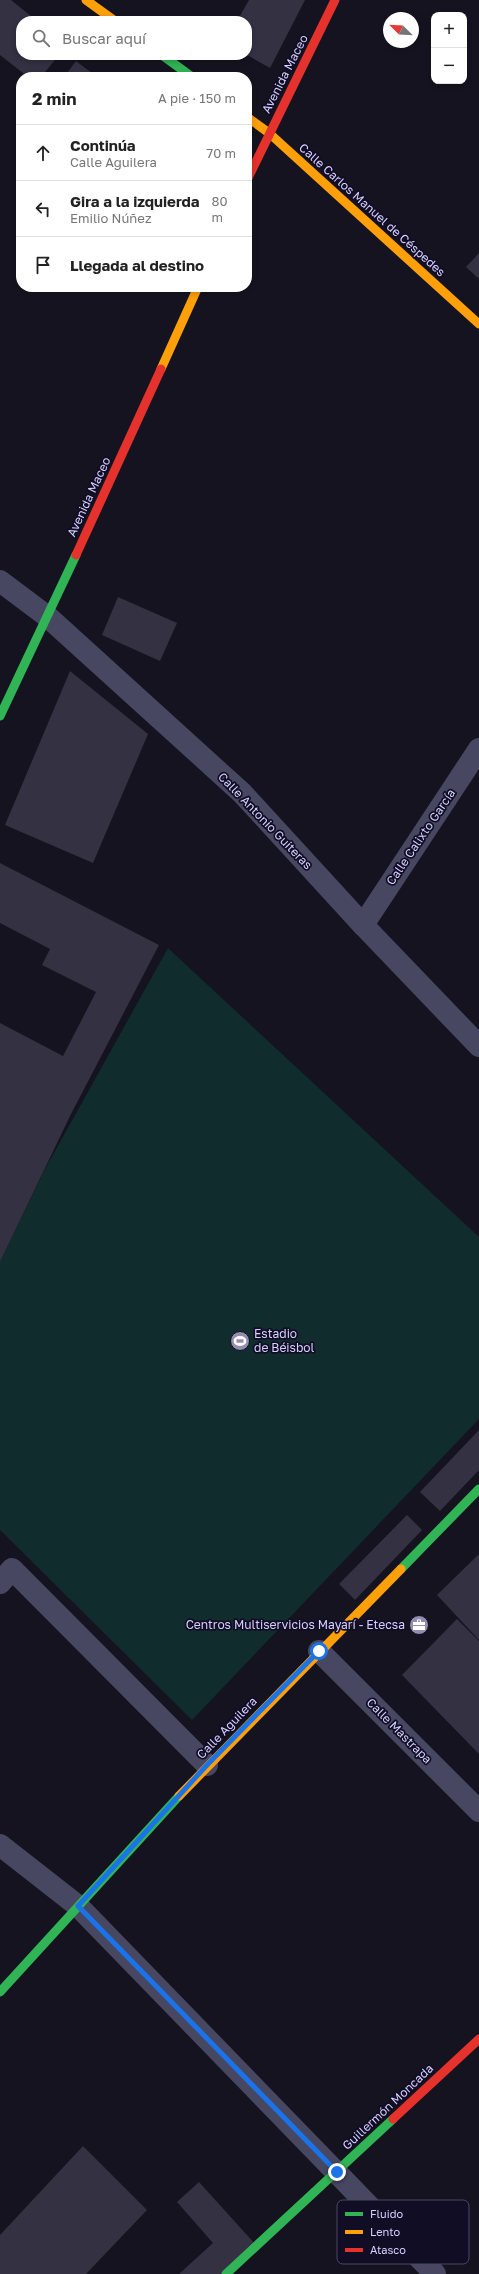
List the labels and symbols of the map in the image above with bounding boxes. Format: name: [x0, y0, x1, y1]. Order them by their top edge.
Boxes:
north arrow: [383, 12, 419, 48]
street label: Avenida Maceo: [258, 32, 311, 116]
street label: Calle Carlos Manuel de Céspedes: [296, 140, 449, 279]
street label: Avenida Maceo: [64, 454, 114, 539]
street label: Calle Antonio Guiteras: [215, 769, 316, 872]
street label: Calle Calixto García: [383, 786, 458, 888]
place label: Estadio de Béisbol: [254, 1326, 314, 1355]
sports icon: Estadio de Béisbol: [229, 1330, 251, 1352]
office icon: Centros Multiservicios Mayarí - Etecsa: [408, 1614, 430, 1636]
place label: Centros Multiservicios Mayarí - Etecsa: [186, 1617, 405, 1632]
route start: [310, 1642, 328, 1660]
street label: Calle Aguilera: [193, 1694, 260, 1762]
street label: Calle Mastrapa: [364, 1695, 435, 1766]
street label: Guillermón Moncada: [339, 2061, 436, 2153]
route end: [328, 2163, 346, 2181]
legend: [337, 2200, 469, 2264]
text: Fluido: [370, 2207, 403, 2220]
text: Lento: [370, 2225, 401, 2238]
text: Atasco: [370, 2243, 406, 2256]

